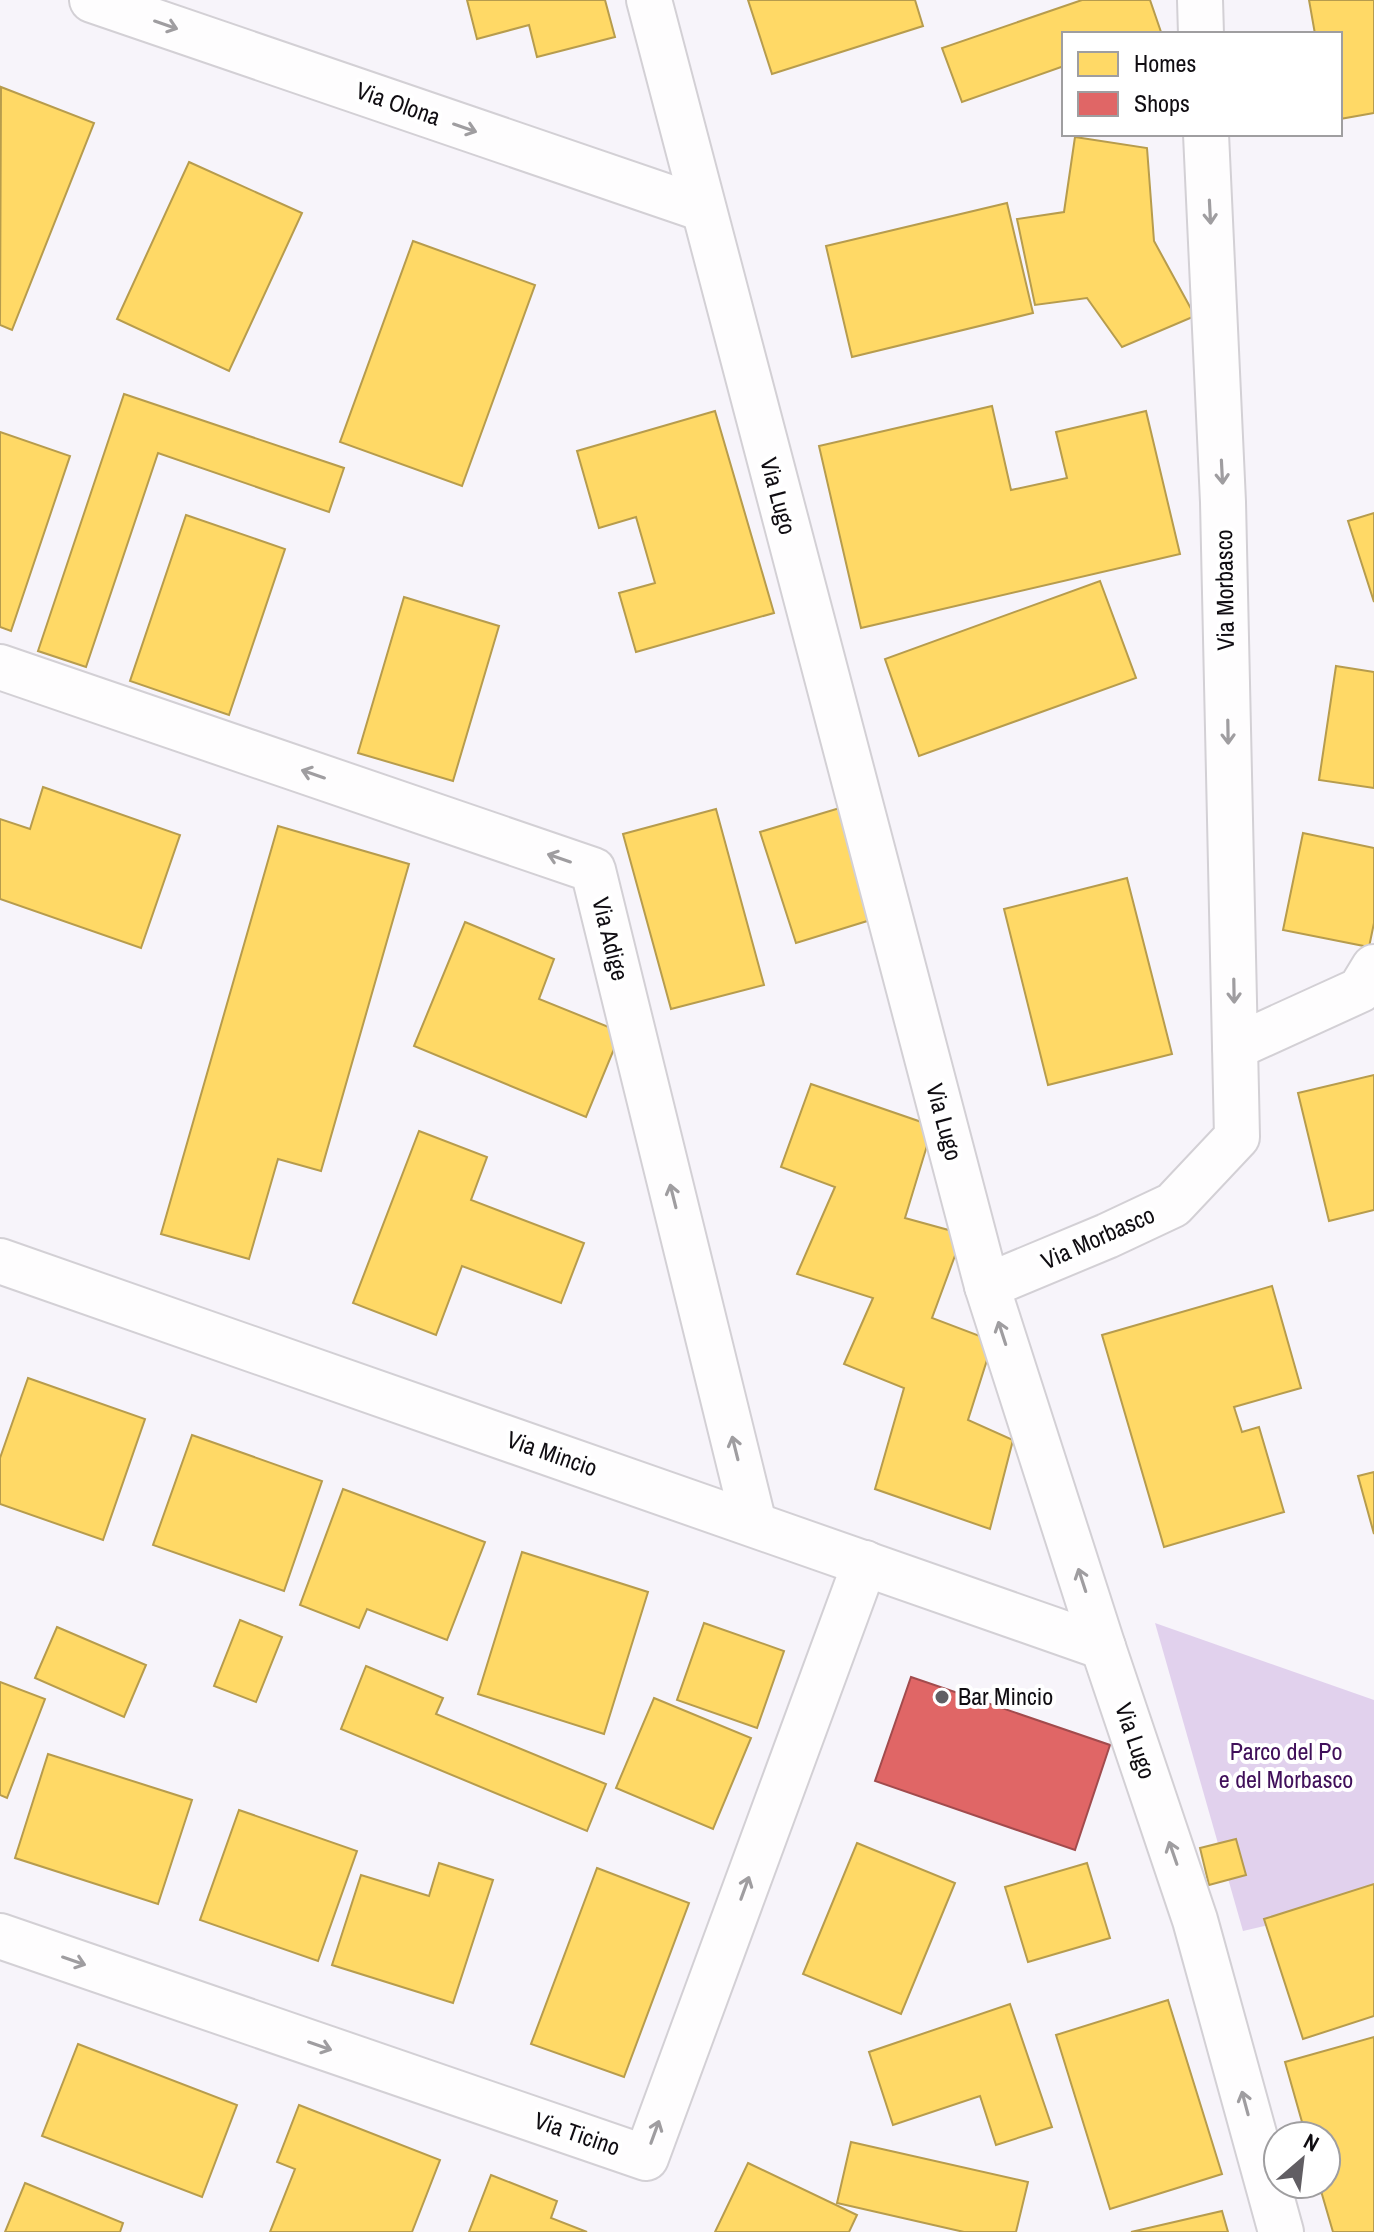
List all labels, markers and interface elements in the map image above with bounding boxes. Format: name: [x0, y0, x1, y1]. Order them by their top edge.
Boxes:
one-way arrow: [153, 19, 178, 34]
legend: [1062, 32, 1342, 136]
text: Homes: [1134, 47, 1196, 79]
street label: Via Olona: [352, 74, 445, 132]
text: Shops: [1134, 87, 1190, 119]
one-way arrow: [452, 121, 477, 136]
one-way arrow: [1202, 198, 1217, 225]
street label: Via Lugo: [753, 454, 805, 538]
one-way arrow: [1214, 458, 1229, 485]
street label: Via Morbasco: [1207, 529, 1241, 651]
one-way arrow: [1220, 718, 1236, 745]
one-way arrow: [300, 765, 325, 780]
one-way arrow: [546, 849, 571, 864]
street label: Via Adige: [585, 894, 637, 984]
one-way arrow: [1226, 977, 1241, 1004]
street label: Via Lugo: [919, 1080, 971, 1164]
one-way arrow: [665, 1184, 680, 1209]
street label: Via Morbasco: [1036, 1198, 1159, 1276]
one-way arrow: [994, 1320, 1009, 1346]
street label: Via Mincio: [503, 1423, 602, 1483]
one-way arrow: [727, 1436, 742, 1462]
one-way arrow: [1073, 1568, 1088, 1593]
place label: Bar Mincio: [958, 1680, 1053, 1712]
marker: Bar Mincio: [933, 1688, 951, 1706]
street label: Via Lugo: [1108, 1698, 1164, 1783]
park label: Parco del Po e del Morbasco: [1219, 1735, 1353, 1795]
one-way arrow: [1164, 1841, 1179, 1866]
one-way arrow: [739, 1876, 753, 1901]
one-way arrow: [61, 1955, 86, 1969]
one-way arrow: [307, 2039, 332, 2054]
one-way arrow: [1237, 2090, 1252, 2116]
street label: Via Ticino: [530, 2104, 624, 2163]
one-way arrow: [649, 2120, 663, 2145]
north arrow: [1262, 2120, 1342, 2200]
text: N: [1299, 2126, 1324, 2159]

